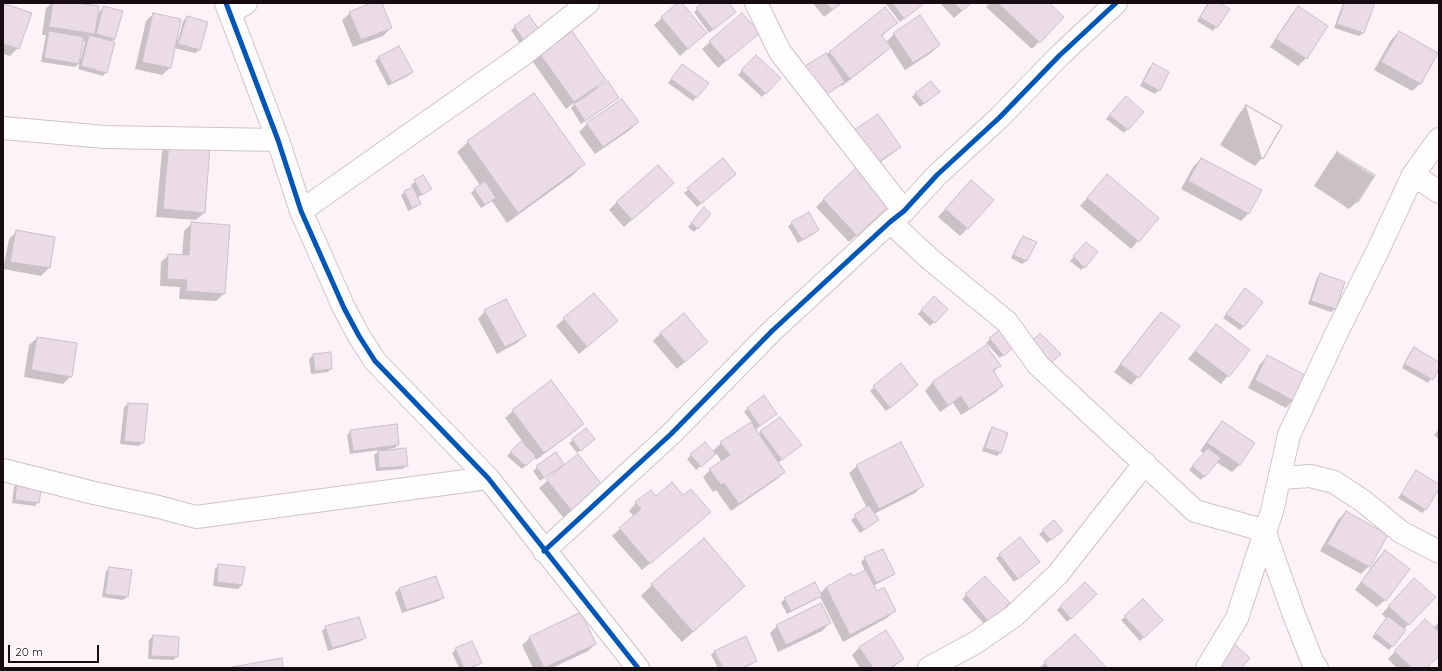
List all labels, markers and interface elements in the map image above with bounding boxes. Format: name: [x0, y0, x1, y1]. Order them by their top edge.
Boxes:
scale bar: [10, 637, 101, 663]
text: 20 m: [15, 644, 43, 659]

